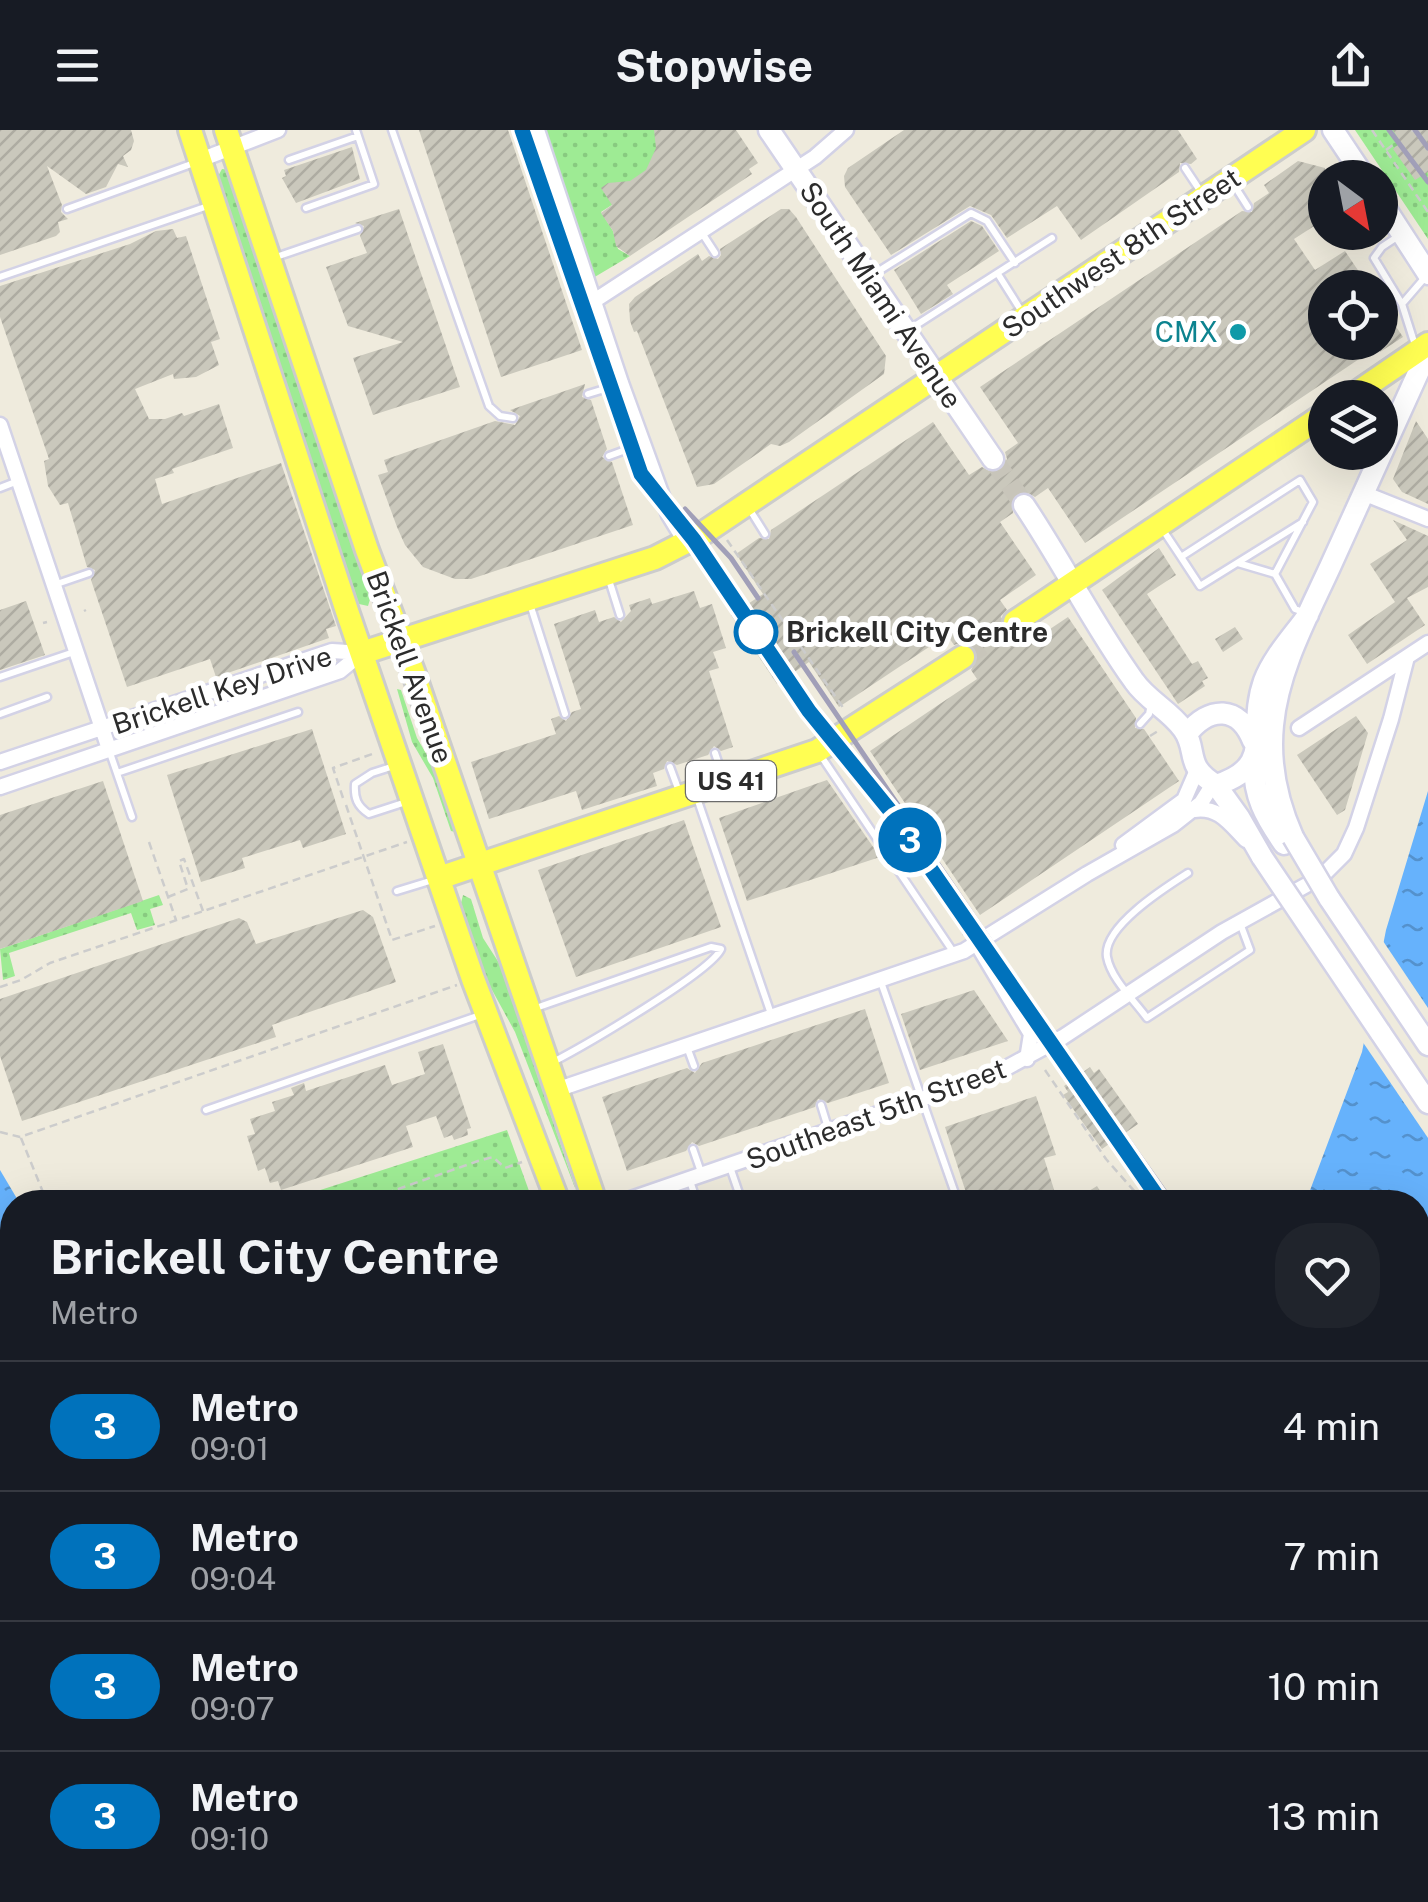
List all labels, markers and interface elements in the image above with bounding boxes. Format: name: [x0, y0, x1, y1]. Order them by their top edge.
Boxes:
icon: menu: [50, 38, 105, 93]
icon: share: [1323, 38, 1378, 93]
text: Stopwise: [615, 39, 813, 92]
north arrow: [1308, 160, 1398, 250]
map controls: [1308, 160, 1398, 470]
street label: Southwest 8th Street: [995, 161, 1246, 345]
street label: South Miami Avenue: [793, 175, 969, 414]
button: locate: [1308, 270, 1398, 360]
place label: CMX: [1155, 315, 1218, 348]
marker: CMX: [1227, 321, 1249, 343]
button: layers: [1308, 380, 1398, 470]
street label: Brickell Avenue: [360, 566, 461, 767]
marker: Brickell City Centre: [735, 611, 777, 653]
place label: Brickell City Centre: [786, 615, 1048, 648]
street label: Brickell Key Drive: [108, 639, 336, 741]
road number: US 41: [686, 761, 776, 801]
line badge: 3: [878, 808, 942, 872]
text: 3: [898, 820, 922, 861]
street label: Southeast 5th Street: [741, 1051, 1010, 1176]
button: heart: [1275, 1223, 1380, 1328]
text: Brickell City Centre: [50, 1228, 499, 1285]
text: Metro: [50, 1294, 138, 1331]
text: Metro: [190, 1385, 299, 1430]
text: 4 min: [1282, 1404, 1380, 1449]
text: 3: [93, 1406, 117, 1447]
text: 09:01: [190, 1430, 269, 1467]
text: Metro: [190, 1515, 299, 1560]
text: 7 min: [1283, 1534, 1380, 1579]
text: 3: [93, 1536, 117, 1577]
text: 09:04: [190, 1560, 276, 1597]
text: Metro: [190, 1645, 299, 1690]
text: 10 min: [1268, 1664, 1380, 1709]
text: 3: [93, 1666, 117, 1707]
text: 09:07: [190, 1690, 275, 1727]
text: Metro: [190, 1775, 299, 1820]
text: 13 min: [1267, 1794, 1380, 1839]
text: 3: [93, 1796, 117, 1837]
text: 09:10: [190, 1820, 269, 1857]

